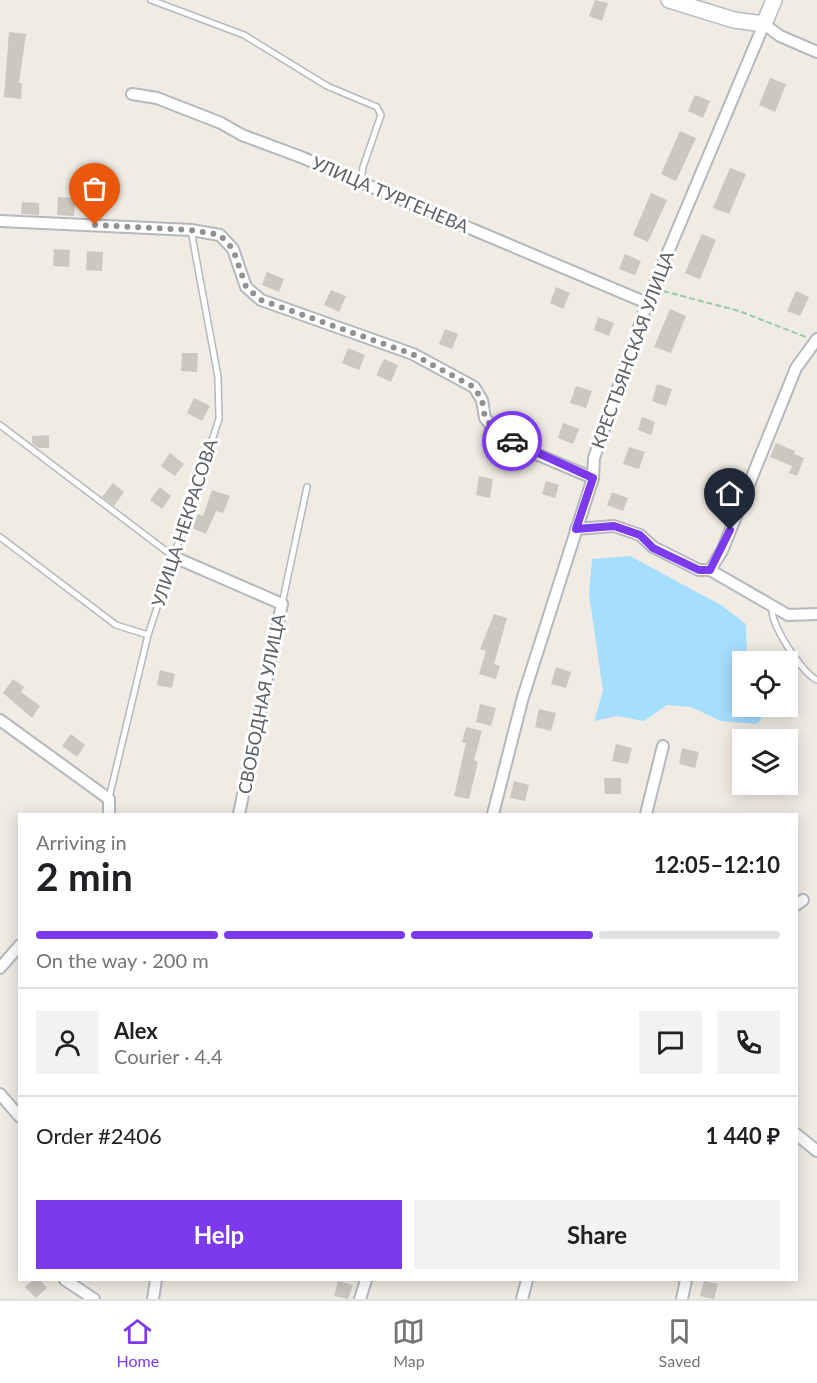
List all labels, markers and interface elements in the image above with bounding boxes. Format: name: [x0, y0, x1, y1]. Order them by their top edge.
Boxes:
street label: УЛИЦА ТУРГЕНЕВА: [309, 151, 473, 237]
pin: [69, 163, 120, 225]
icon: bag: [78, 172, 111, 205]
street label: КРЕСТЬЯНСКАЯ УЛИЦА: [586, 247, 678, 451]
courier: [482, 411, 542, 471]
icon: car: [496, 425, 529, 458]
street label: УЛИЦА НЕКРАСОВА: [146, 435, 222, 610]
pin: [704, 468, 755, 530]
icon: home: [713, 477, 746, 510]
street label: СВОБОДНАЯ УЛИЦА: [233, 611, 289, 796]
map controls: [732, 651, 798, 795]
button: locate: [732, 651, 798, 717]
button: layers: [732, 729, 798, 795]
text: Arriving in: [36, 830, 127, 854]
text: 12:05–12:10: [654, 851, 780, 878]
text: 2 min: [36, 853, 133, 899]
text: On the way · 200 m: [36, 948, 209, 972]
button: person: [36, 1011, 99, 1074]
button: chat: [639, 1011, 702, 1074]
button: phone: [717, 1011, 780, 1074]
text: Alex: [114, 1017, 158, 1044]
text: Courier · 4.4: [114, 1044, 223, 1068]
text: Order #2406: [36, 1122, 162, 1149]
text: 1 440 ₽: [705, 1122, 780, 1149]
button: Help: [36, 1200, 402, 1269]
button: Share: [414, 1200, 780, 1269]
tab: Home: [117, 1315, 159, 1370]
tab: Map: [392, 1315, 425, 1370]
tab: Saved: [659, 1315, 700, 1370]

